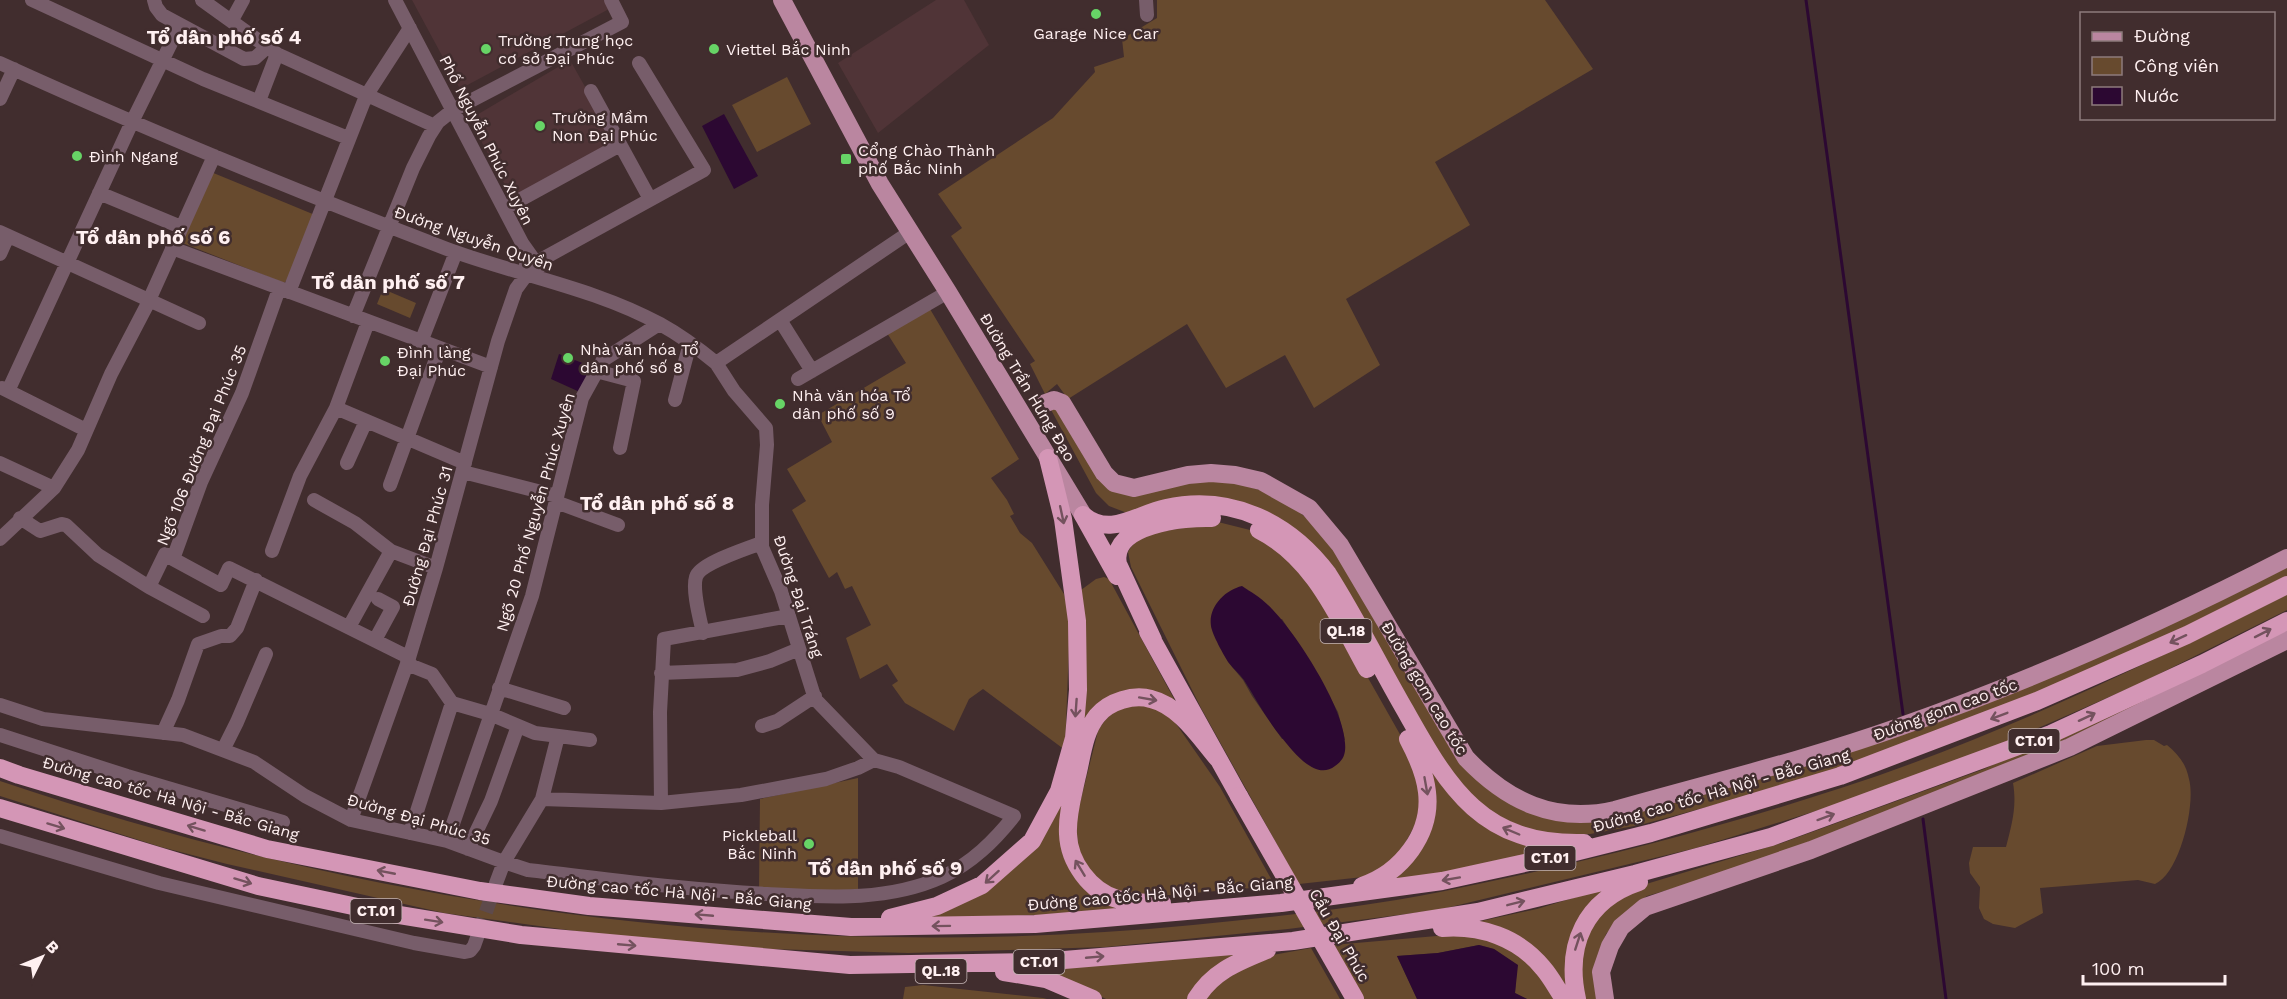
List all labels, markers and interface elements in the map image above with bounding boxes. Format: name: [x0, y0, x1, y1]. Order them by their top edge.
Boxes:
marker: Garage Nice Car: [1089, 7, 1103, 21]
legend: [2080, 12, 2275, 120]
place label: Garage Nice Car: [1033, 24, 1159, 43]
district label: Tổ dân phố số 4: [146, 25, 302, 49]
text: Đường: [2134, 25, 2190, 46]
place label: Trường Trung học cơ sở Đại Phúc: [498, 31, 633, 68]
place label: Viettel Bắc Ninh: [726, 40, 851, 59]
marker: Trường Trung học cơ sở Đại Phúc: [479, 42, 493, 56]
marker: Viettel Bắc Ninh: [707, 42, 721, 56]
street label: Phố Nguyễn Phúc Xuyên: [435, 52, 538, 228]
text: Công viên: [2134, 55, 2219, 76]
text: Nước: [2134, 85, 2179, 106]
place label: Trường Mầm Non Đại Phúc: [552, 108, 658, 145]
marker: Trường Mầm Non Đại Phúc: [533, 119, 547, 133]
place label: Cổng Chào Thành phố Bắc Ninh: [858, 141, 995, 178]
place label: Đình Ngang: [89, 147, 178, 166]
marker: Đình Ngang: [70, 149, 84, 163]
marker: Cổng Chào Thành phố Bắc Ninh: [839, 152, 853, 166]
street label: Đường Nguyễn Quyền: [392, 202, 556, 275]
district label: Tổ dân phố số 6: [76, 225, 230, 249]
district label: Tổ dân phố số 7: [311, 270, 465, 294]
street label: Đường Trần Hưng Đạo: [976, 310, 1079, 465]
place label: Nhà văn hóa Tổ dân phố số 8: [580, 340, 699, 377]
street label: Ngõ 106 Đường Đại Phúc 35: [152, 342, 250, 548]
place label: Đình làng Đại Phúc: [397, 343, 471, 380]
marker: Nhà văn hóa Tổ dân phố số 8: [561, 351, 575, 365]
marker: Đình làng Đại Phúc: [378, 354, 392, 368]
place label: Nhà văn hóa Tổ dân phố số 9: [792, 386, 911, 423]
street label: Ngõ 20 Phố Nguyễn Phúc Xuyên: [492, 390, 579, 634]
marker: Nhà văn hóa Tổ dân phố số 9: [773, 397, 787, 411]
street label: Đường Đại Phúc 31: [398, 464, 457, 609]
district label: Tổ dân phố số 8: [580, 491, 734, 515]
one-way arrow: [1056, 505, 1068, 524]
street label: Đường Đại Tráng: [770, 533, 827, 660]
street label: Đường gom cao tốc: [1377, 618, 1472, 758]
road number: QL.18: [1320, 619, 1372, 643]
one-way arrow: [2253, 627, 2271, 639]
one-way arrow: [2170, 633, 2188, 645]
street label: Đường gom cao tốc: [1871, 675, 2020, 744]
one-way arrow: [1138, 694, 1157, 705]
one-way arrow: [1070, 698, 1081, 718]
one-way arrow: [1991, 711, 2009, 722]
one-way arrow: [2077, 711, 2095, 723]
road number: CT.01: [2008, 729, 2060, 753]
street label: Đường cao tốc Hà Nội - Bắc Giang: [1591, 745, 1852, 836]
street label: Đường cao tốc Hà Nội - Bắc Giang: [40, 753, 302, 844]
one-way arrow: [1421, 776, 1432, 796]
street label: Đường Đại Phúc 35: [345, 790, 493, 849]
one-way arrow: [1817, 811, 1835, 822]
one-way arrow: [46, 821, 65, 832]
one-way arrow: [187, 822, 206, 833]
one-way arrow: [1502, 825, 1521, 836]
place label: Pickleball Bắc Ninh: [722, 826, 797, 863]
marker: Pickleball Bắc Ninh: [802, 837, 816, 851]
road number: CT.01: [1524, 846, 1576, 870]
district label: Tổ dân phố số 9: [808, 856, 962, 880]
one-way arrow: [1073, 860, 1085, 877]
one-way arrow: [377, 866, 396, 877]
one-way arrow: [985, 869, 1000, 883]
street label: Đường cao tốc Hà Nội - Bắc Giang: [546, 871, 813, 914]
street label: Đường cao tốc Hà Nội - Bắc Giang: [1027, 872, 1294, 915]
one-way arrow: [1442, 874, 1462, 885]
one-way arrow: [233, 876, 252, 887]
street label: Cầu Đại Phúc: [1305, 885, 1374, 985]
one-way arrow: [1506, 897, 1525, 909]
road number: CT.01: [350, 899, 401, 923]
one-way arrow: [694, 910, 714, 921]
one-way arrow: [423, 916, 443, 927]
one-way arrow: [932, 920, 952, 931]
north arrow: [12, 927, 72, 987]
one-way arrow: [1573, 932, 1584, 951]
text: B: [42, 937, 63, 958]
one-way arrow: [617, 940, 636, 951]
scale bar: [2083, 948, 2226, 986]
road number: CT.01: [1014, 950, 1064, 974]
one-way arrow: [1084, 952, 1104, 963]
text: 100 m: [2092, 958, 2145, 979]
road number: QL.18: [916, 959, 966, 983]

